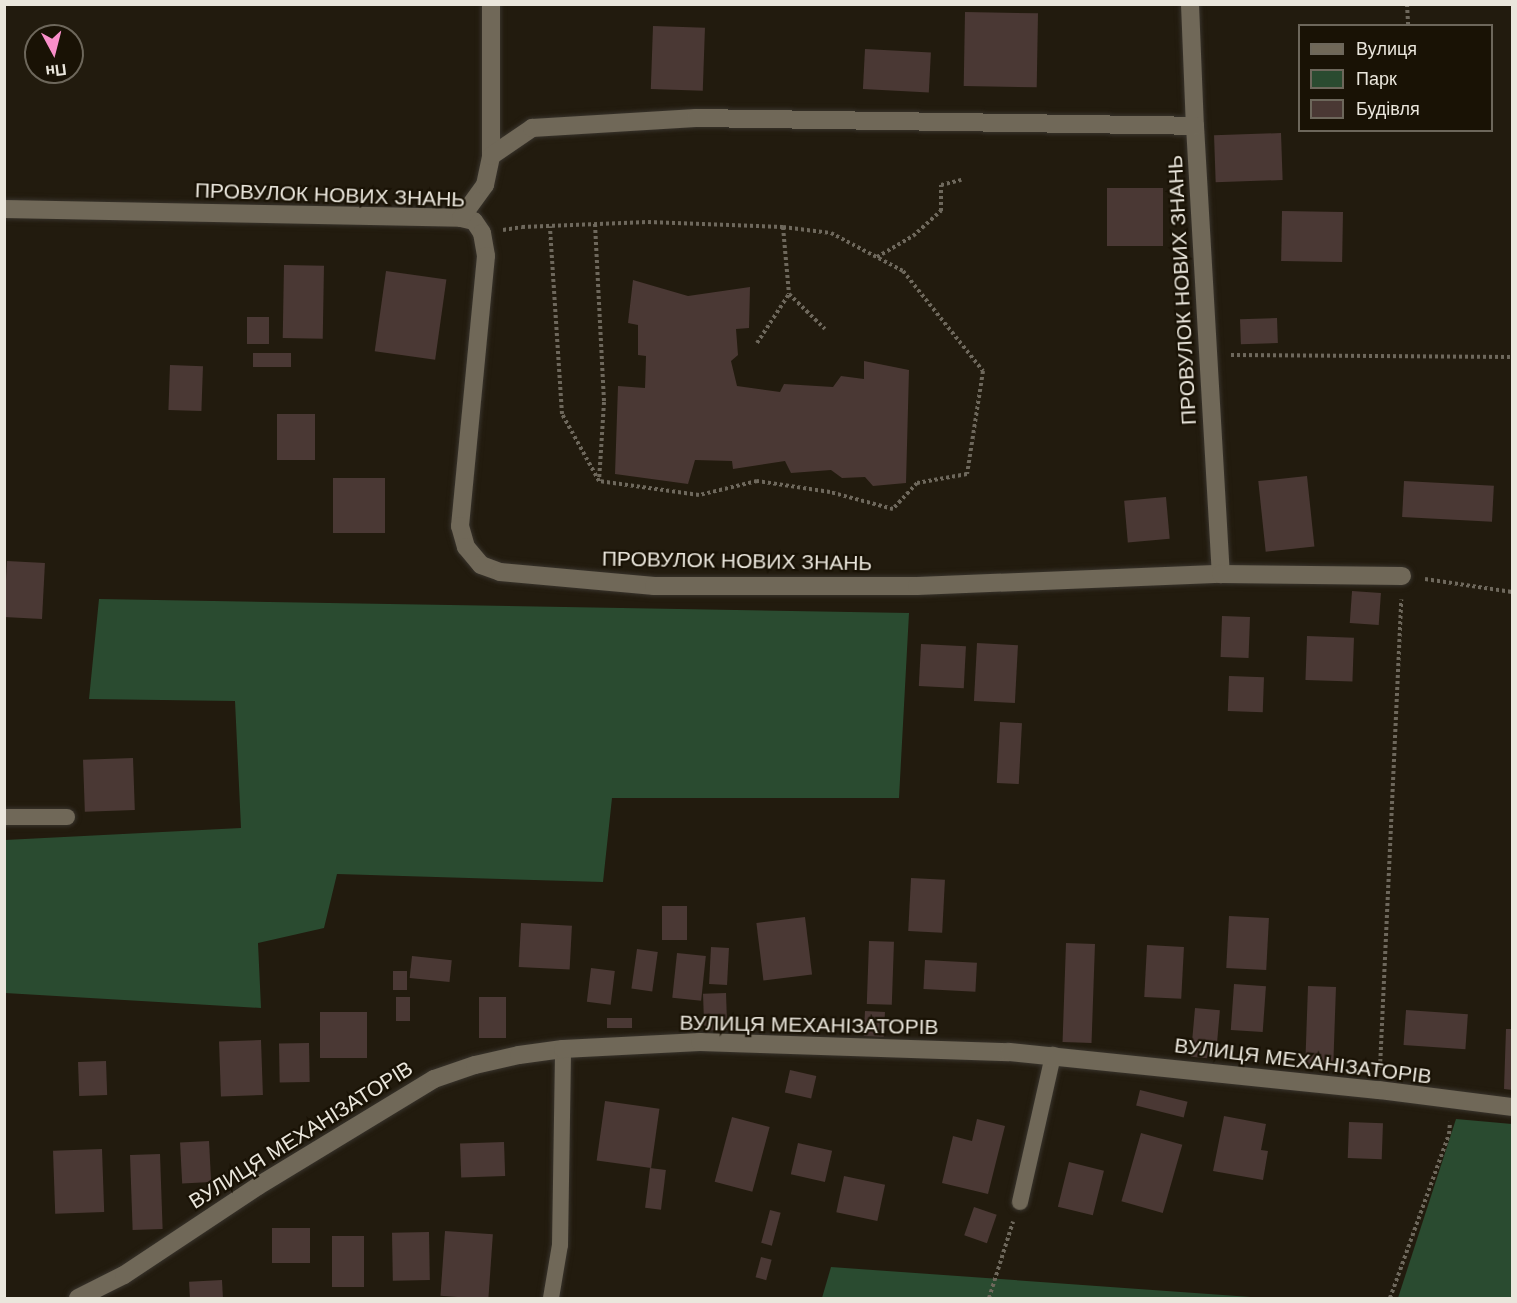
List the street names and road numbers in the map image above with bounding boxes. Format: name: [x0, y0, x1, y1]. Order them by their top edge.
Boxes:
street label: ПРОВУЛОК НОВИХ ЗНАНЬ: [1162, 154, 1202, 426]
street label: ПРОВУЛОК НОВИХ ЗНАНЬ: [194, 178, 466, 212]
street label: ПРОВУЛОК НОВИХ ЗНАНЬ: [602, 546, 872, 576]
street label: ВУЛИЦЯ МЕХАНІЗАТОРІВ: [679, 1010, 939, 1040]
street label: ВУЛИЦЯ МЕХАНІЗАТОРІВ: [1173, 1033, 1433, 1089]
street label: ВУЛИЦЯ МЕХАНІЗАТОРІВ: [185, 1056, 417, 1214]

